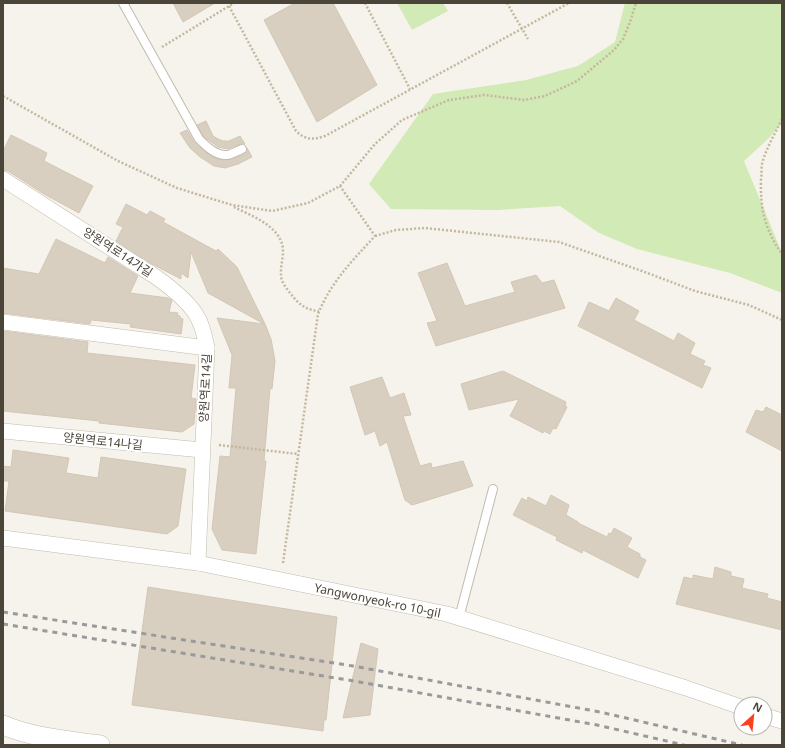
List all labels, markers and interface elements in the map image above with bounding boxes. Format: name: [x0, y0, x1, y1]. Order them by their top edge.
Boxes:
street label: 양원역로14가길: [80, 223, 156, 281]
street label: 양원역로14길: [195, 353, 215, 423]
street label: 양원역로14나길: [62, 428, 144, 454]
street label: Yangwonyeok-ro 10-gil: [313, 579, 442, 621]
north arrow: [733, 696, 773, 736]
text: N: [750, 698, 765, 715]

